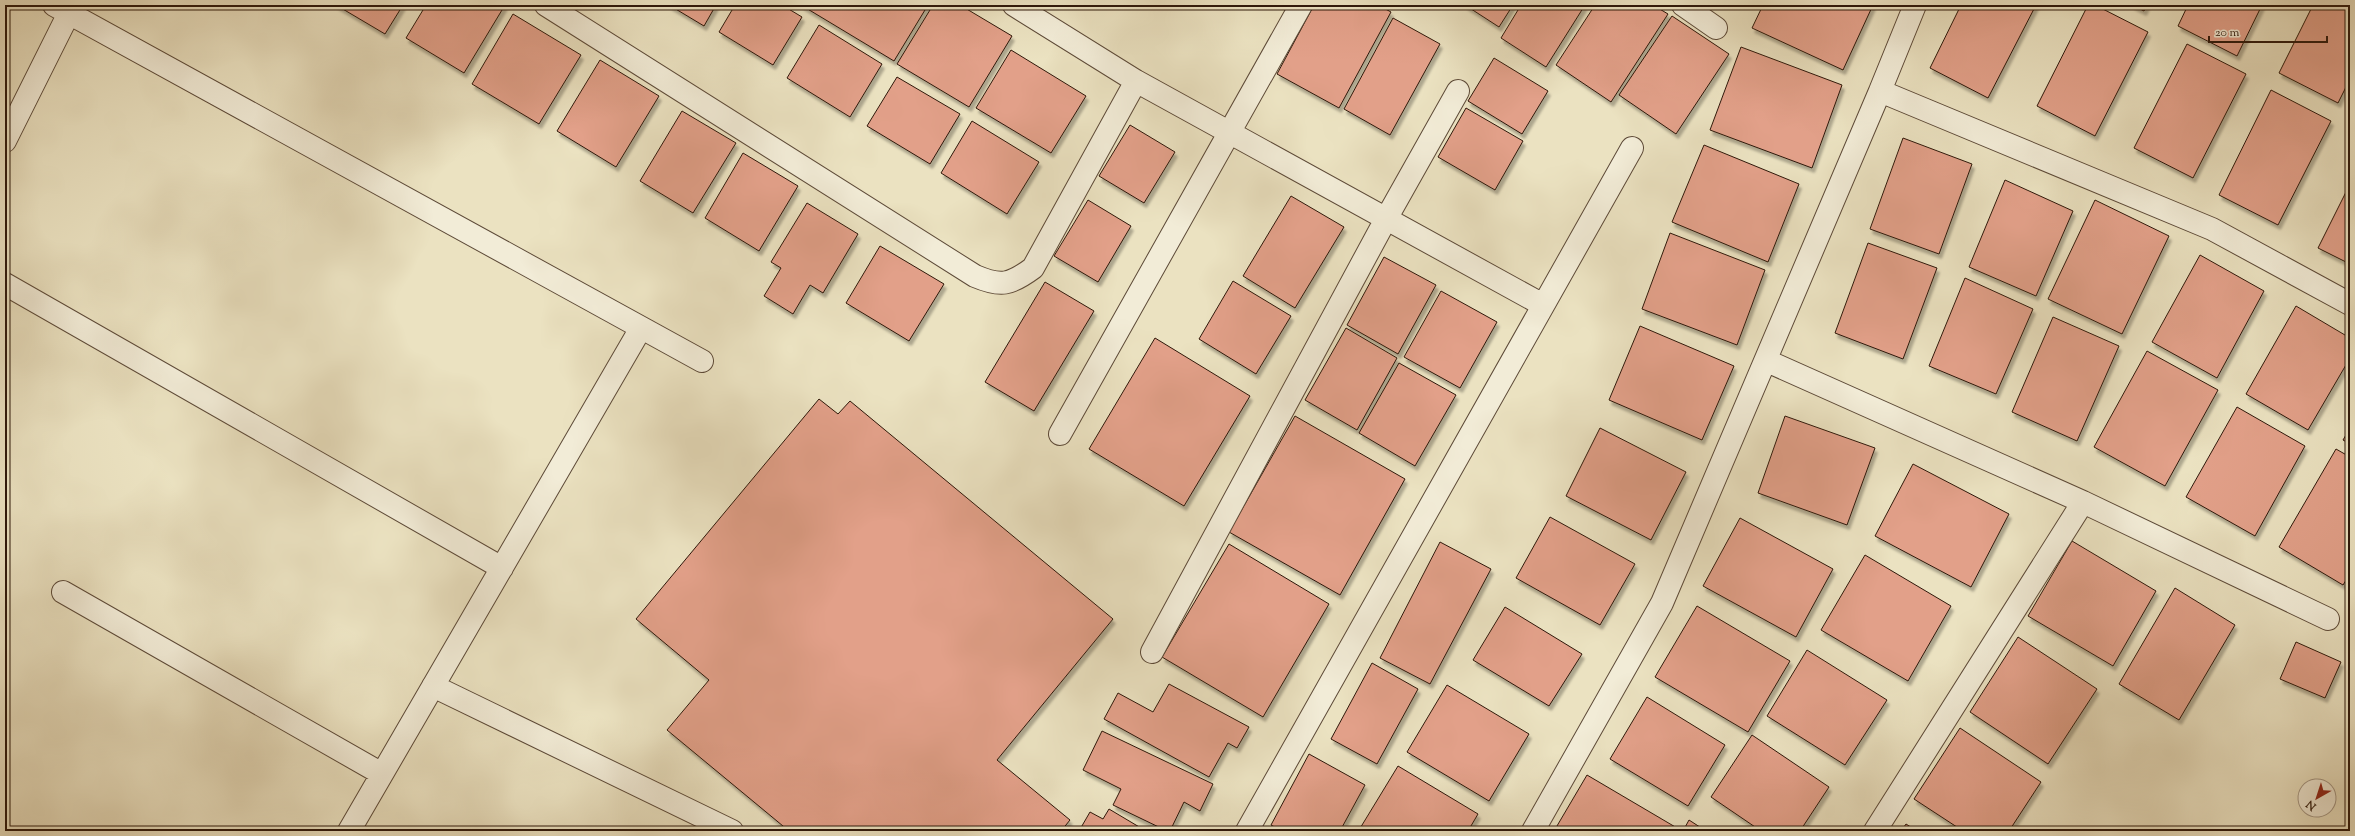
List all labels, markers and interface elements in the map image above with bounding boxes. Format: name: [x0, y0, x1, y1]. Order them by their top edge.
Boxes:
scale bar: [2209, 18, 2327, 44]
text: 20 m: [2215, 24, 2240, 42]
north arrow: [2297, 778, 2337, 818]
text: N: [2303, 796, 2321, 815]

